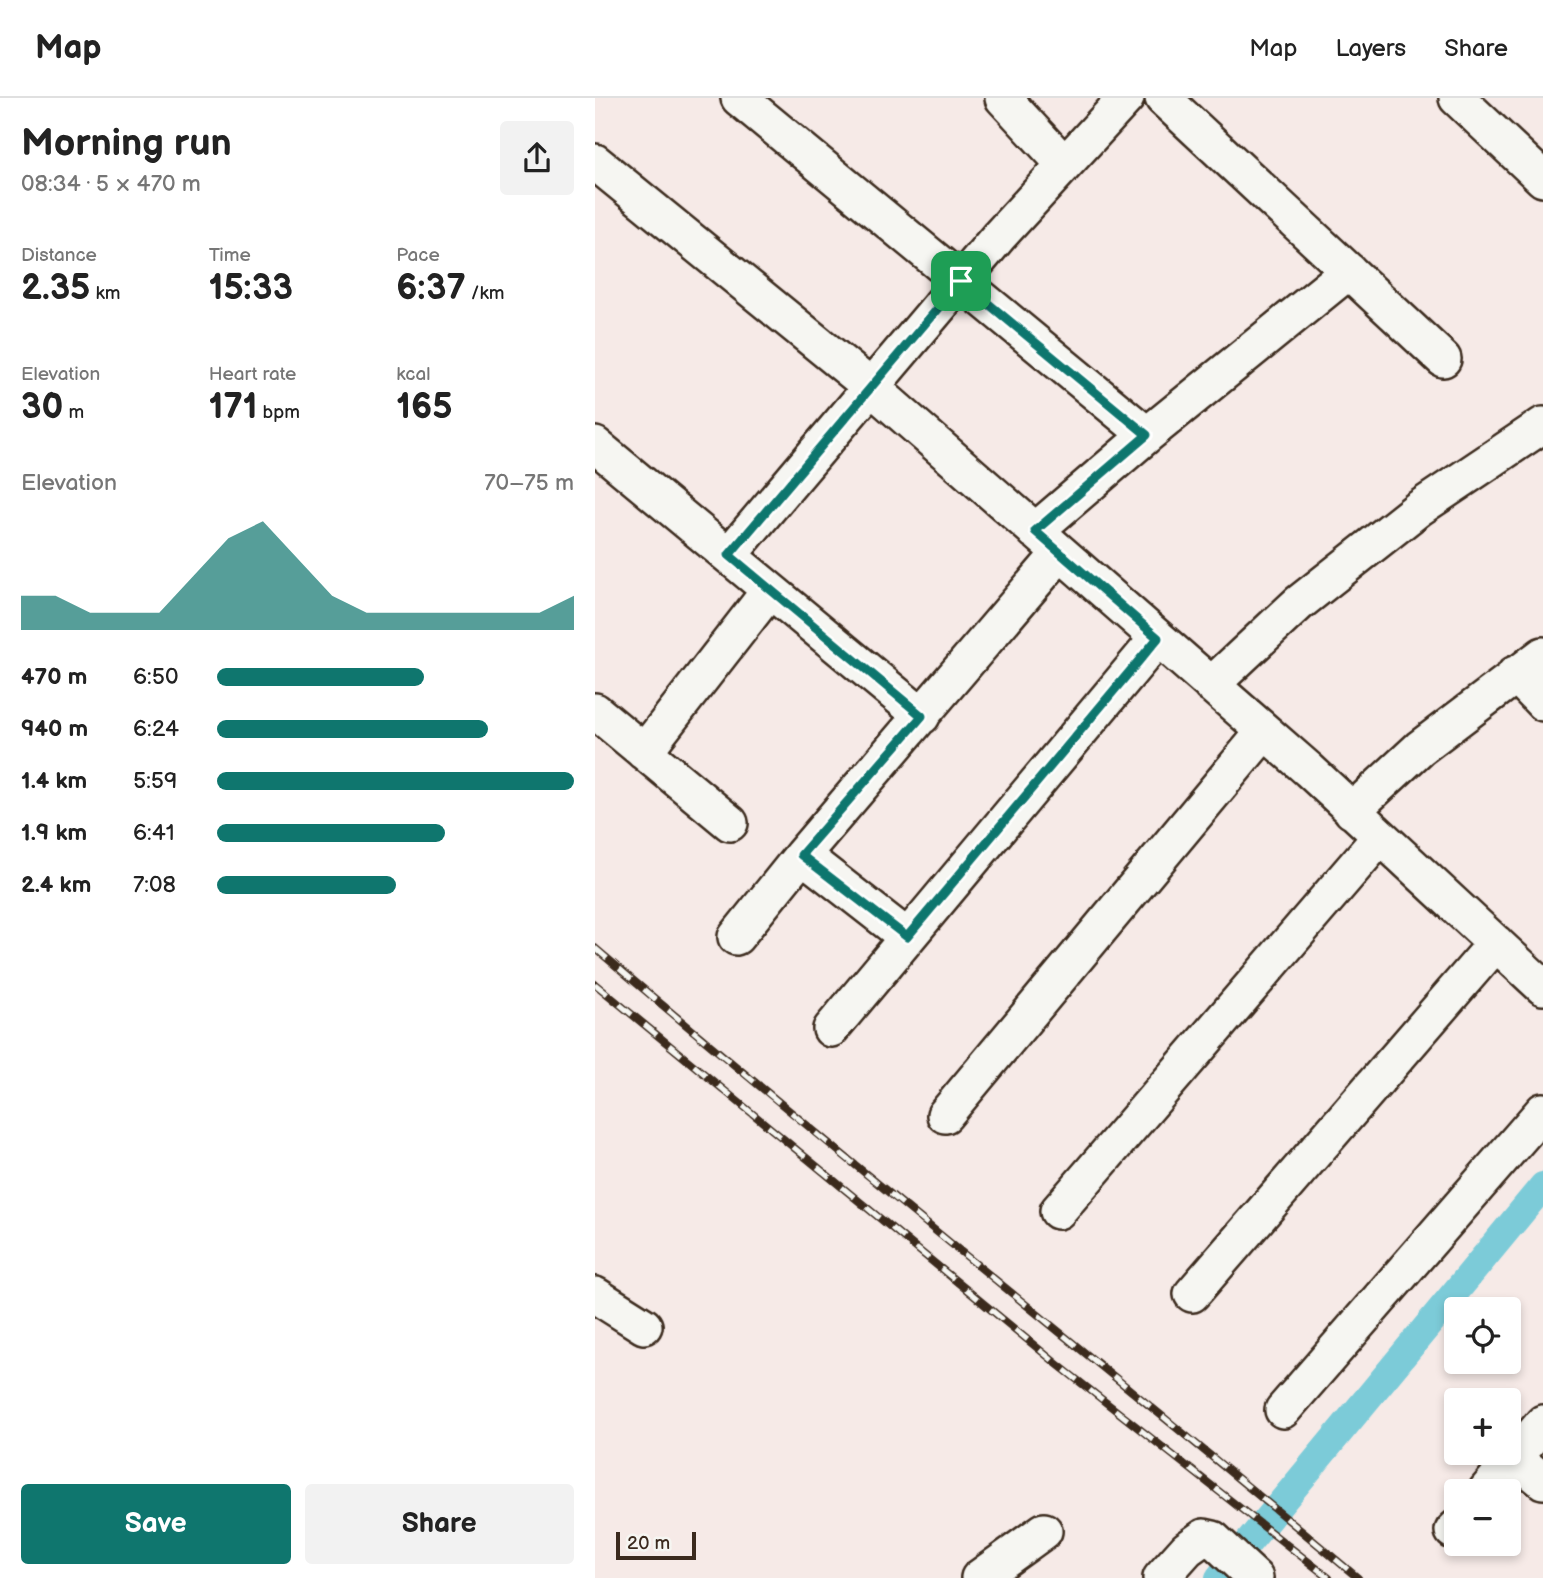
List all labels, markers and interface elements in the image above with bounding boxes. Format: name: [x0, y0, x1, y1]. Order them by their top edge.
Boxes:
text: Map: [35, 28, 101, 68]
text: Map: [1249, 34, 1297, 63]
text: Layers: [1335, 34, 1406, 63]
text: Share: [1444, 34, 1508, 63]
text: Morning run: [21, 121, 232, 166]
button: share: [500, 121, 574, 195]
text: 08:34 · 5 × 470 m: [21, 170, 201, 198]
text: Distance: [21, 244, 97, 267]
text: Time: [209, 244, 251, 267]
text: Pace: [396, 244, 440, 267]
pin: [931, 251, 991, 311]
icon: arrive: [942, 262, 980, 300]
text: 2.35: [21, 267, 90, 310]
text: 15:33: [209, 267, 293, 310]
text: 6:37: [396, 267, 466, 310]
text: km: [90, 282, 120, 305]
text: /km: [466, 282, 504, 305]
text: Elevation: [21, 363, 100, 386]
text: Heart rate: [209, 363, 296, 386]
text: kcal: [396, 363, 430, 386]
text: 30: [21, 386, 63, 429]
text: 171: [209, 386, 257, 429]
text: 165: [396, 386, 452, 429]
text: m: [63, 401, 84, 424]
text: bpm: [257, 401, 300, 424]
text: Elevation: [21, 469, 117, 497]
text: 70–75 m: [484, 469, 574, 497]
text: 470 m: [21, 663, 87, 691]
text: 6:50: [133, 663, 178, 691]
text: 940 m: [21, 715, 88, 743]
text: 6:24: [133, 715, 179, 743]
text: 1.4 km: [21, 767, 87, 795]
text: 5:59: [133, 767, 177, 795]
text: 1.9 km: [21, 819, 87, 847]
text: 6:41: [133, 819, 175, 847]
text: 2.4 km: [21, 871, 91, 899]
text: 7:08: [133, 871, 176, 899]
map controls: [1444, 1297, 1521, 1556]
button: locate: [1444, 1297, 1521, 1374]
button: +: [1444, 1388, 1521, 1465]
button: −: [1444, 1479, 1521, 1556]
button: Save: [21, 1484, 291, 1564]
button: Share: [305, 1484, 574, 1564]
scale bar: [616, 1529, 697, 1561]
text: 20 m: [627, 1532, 670, 1555]

